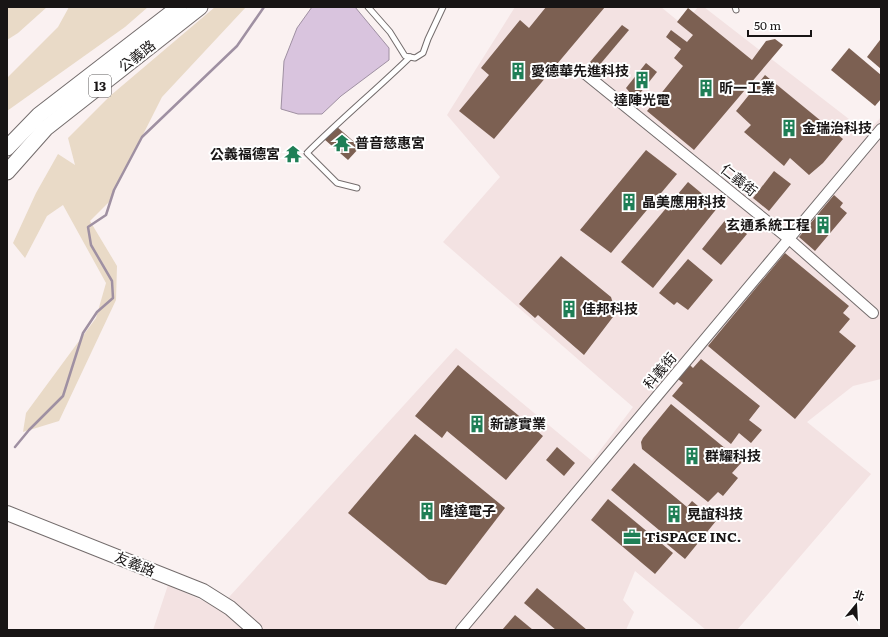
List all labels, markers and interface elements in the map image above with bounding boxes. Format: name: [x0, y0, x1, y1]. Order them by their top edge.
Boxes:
scale bar: [748, 12, 811, 38]
text: 50 m: [754, 16, 781, 34]
street label: 公義路: [114, 34, 159, 76]
place label: 愛德華先進科技: [531, 60, 629, 80]
building icon: 愛德華先進科技: [508, 61, 528, 81]
building icon: 達陣光電: [632, 70, 652, 90]
road number: 13: [89, 75, 111, 97]
place label: 昕一工業: [719, 77, 775, 97]
building icon: 昕一工業: [696, 78, 716, 98]
place label: 達陣光電: [614, 89, 670, 109]
place label: 金瑞治科技: [802, 117, 872, 137]
building icon: 金瑞治科技: [779, 118, 799, 138]
place label: 普音慈惠宮: [355, 132, 425, 152]
temple icon: 普音慈惠宮: [332, 133, 352, 153]
place label: 公義福德宮: [210, 143, 280, 163]
temple icon: 公義福德宮: [283, 144, 303, 164]
street label: 仁義街: [717, 158, 762, 200]
place label: 晶美應用科技: [642, 191, 726, 211]
building icon: 晶美應用科技: [619, 192, 639, 212]
place label: 玄通系統工程: [726, 214, 810, 234]
building icon: 玄通系統工程: [813, 215, 833, 235]
place label: 佳邦科技: [582, 298, 638, 318]
building icon: 佳邦科技: [559, 299, 579, 319]
street label: 科義街: [638, 348, 680, 393]
place label: 新諺實業: [490, 413, 546, 433]
building icon: 新諺實業: [467, 414, 487, 434]
place label: 群耀科技: [705, 445, 761, 465]
building icon: 群耀科技: [682, 446, 702, 466]
place label: 隆達電子: [440, 500, 496, 520]
building icon: 隆達電子: [417, 501, 437, 521]
place label: 晃誼科技: [687, 503, 743, 523]
building icon: 晃誼科技: [664, 504, 684, 524]
place label: TiSPACE INC.: [645, 526, 741, 546]
office icon: TiSPACE INC.: [622, 527, 642, 547]
street label: 友義路: [112, 546, 159, 580]
north arrow: [836, 585, 876, 625]
text: 北: [852, 585, 867, 604]

